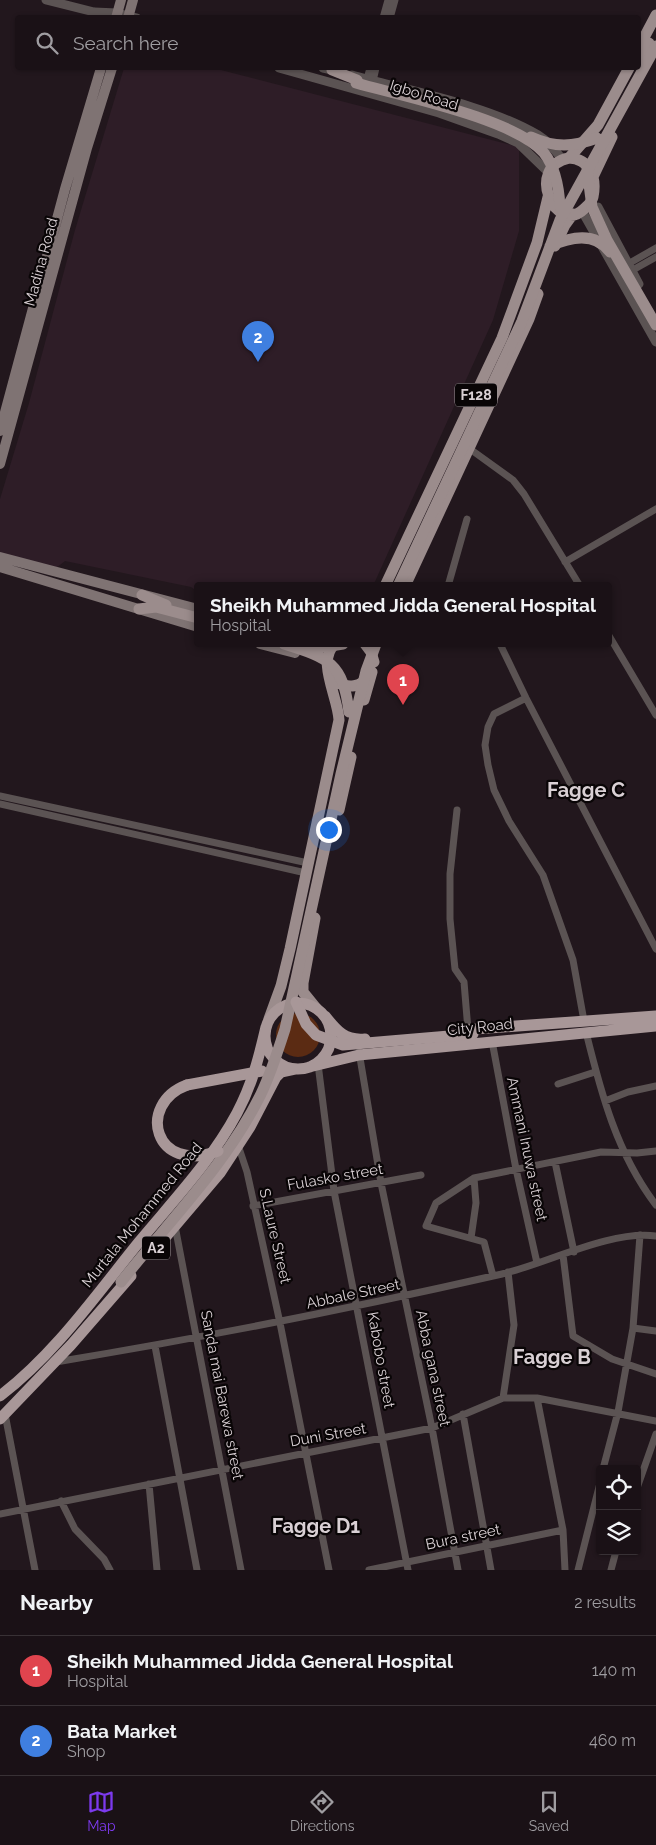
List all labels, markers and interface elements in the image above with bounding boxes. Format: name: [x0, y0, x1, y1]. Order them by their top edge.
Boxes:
search box: [15, 15, 641, 70]
icon: search: [33, 29, 61, 57]
text: Search here: [73, 32, 179, 54]
street label: Igbo Road: [387, 76, 461, 114]
street label: Madina Road: [21, 216, 61, 308]
pin: 2: [242, 321, 274, 362]
road number: F128: [455, 384, 497, 406]
popup: [194, 582, 612, 647]
text: Sheikh Muhammed Jidda General Hospital: [210, 594, 596, 616]
text: Hospital: [210, 616, 271, 635]
pin: 1: [387, 664, 419, 705]
district label: Fagge C: [547, 778, 625, 802]
your location: [316, 817, 342, 843]
street label: City Road: [446, 1015, 514, 1039]
street label: Ammani Inuwa street: [503, 1075, 551, 1223]
street label: Murtala Mohammed Road: [78, 1139, 206, 1291]
street label: Fulasko street: [286, 1160, 384, 1194]
street label: S.Laure Street: [255, 1187, 295, 1285]
road number: A2: [142, 1236, 170, 1260]
street label: Abbale Street: [305, 1275, 401, 1313]
street label: Abba gana street: [412, 1308, 454, 1428]
street label: Sanda mai Barewa street: [197, 1309, 247, 1481]
street label: Kabobo street: [364, 1310, 398, 1410]
district label: Fagge B: [513, 1345, 591, 1369]
street label: Duni Street: [288, 1419, 368, 1451]
map controls: [596, 1465, 641, 1555]
button: locate: [596, 1465, 641, 1510]
button: layers: [596, 1510, 641, 1555]
district label: Fagge D1: [272, 1514, 360, 1538]
street label: Bura street: [424, 1520, 502, 1554]
text: Nearby: [20, 1590, 93, 1615]
text: 2 results: [574, 1593, 636, 1612]
text: Sheikh Muhammed Jidda General Hospital: [67, 1650, 453, 1672]
text: 1: [32, 1661, 40, 1680]
text: 140 m: [592, 1661, 636, 1680]
text: Hospital: [67, 1672, 128, 1691]
text: Bata Market: [67, 1720, 177, 1742]
text: 2: [31, 1731, 41, 1750]
text: 460 m: [589, 1731, 636, 1750]
text: Shop: [67, 1742, 105, 1761]
tab: Map: [87, 1788, 116, 1834]
tab: Directions: [290, 1788, 355, 1834]
tab: Saved: [529, 1788, 569, 1834]

